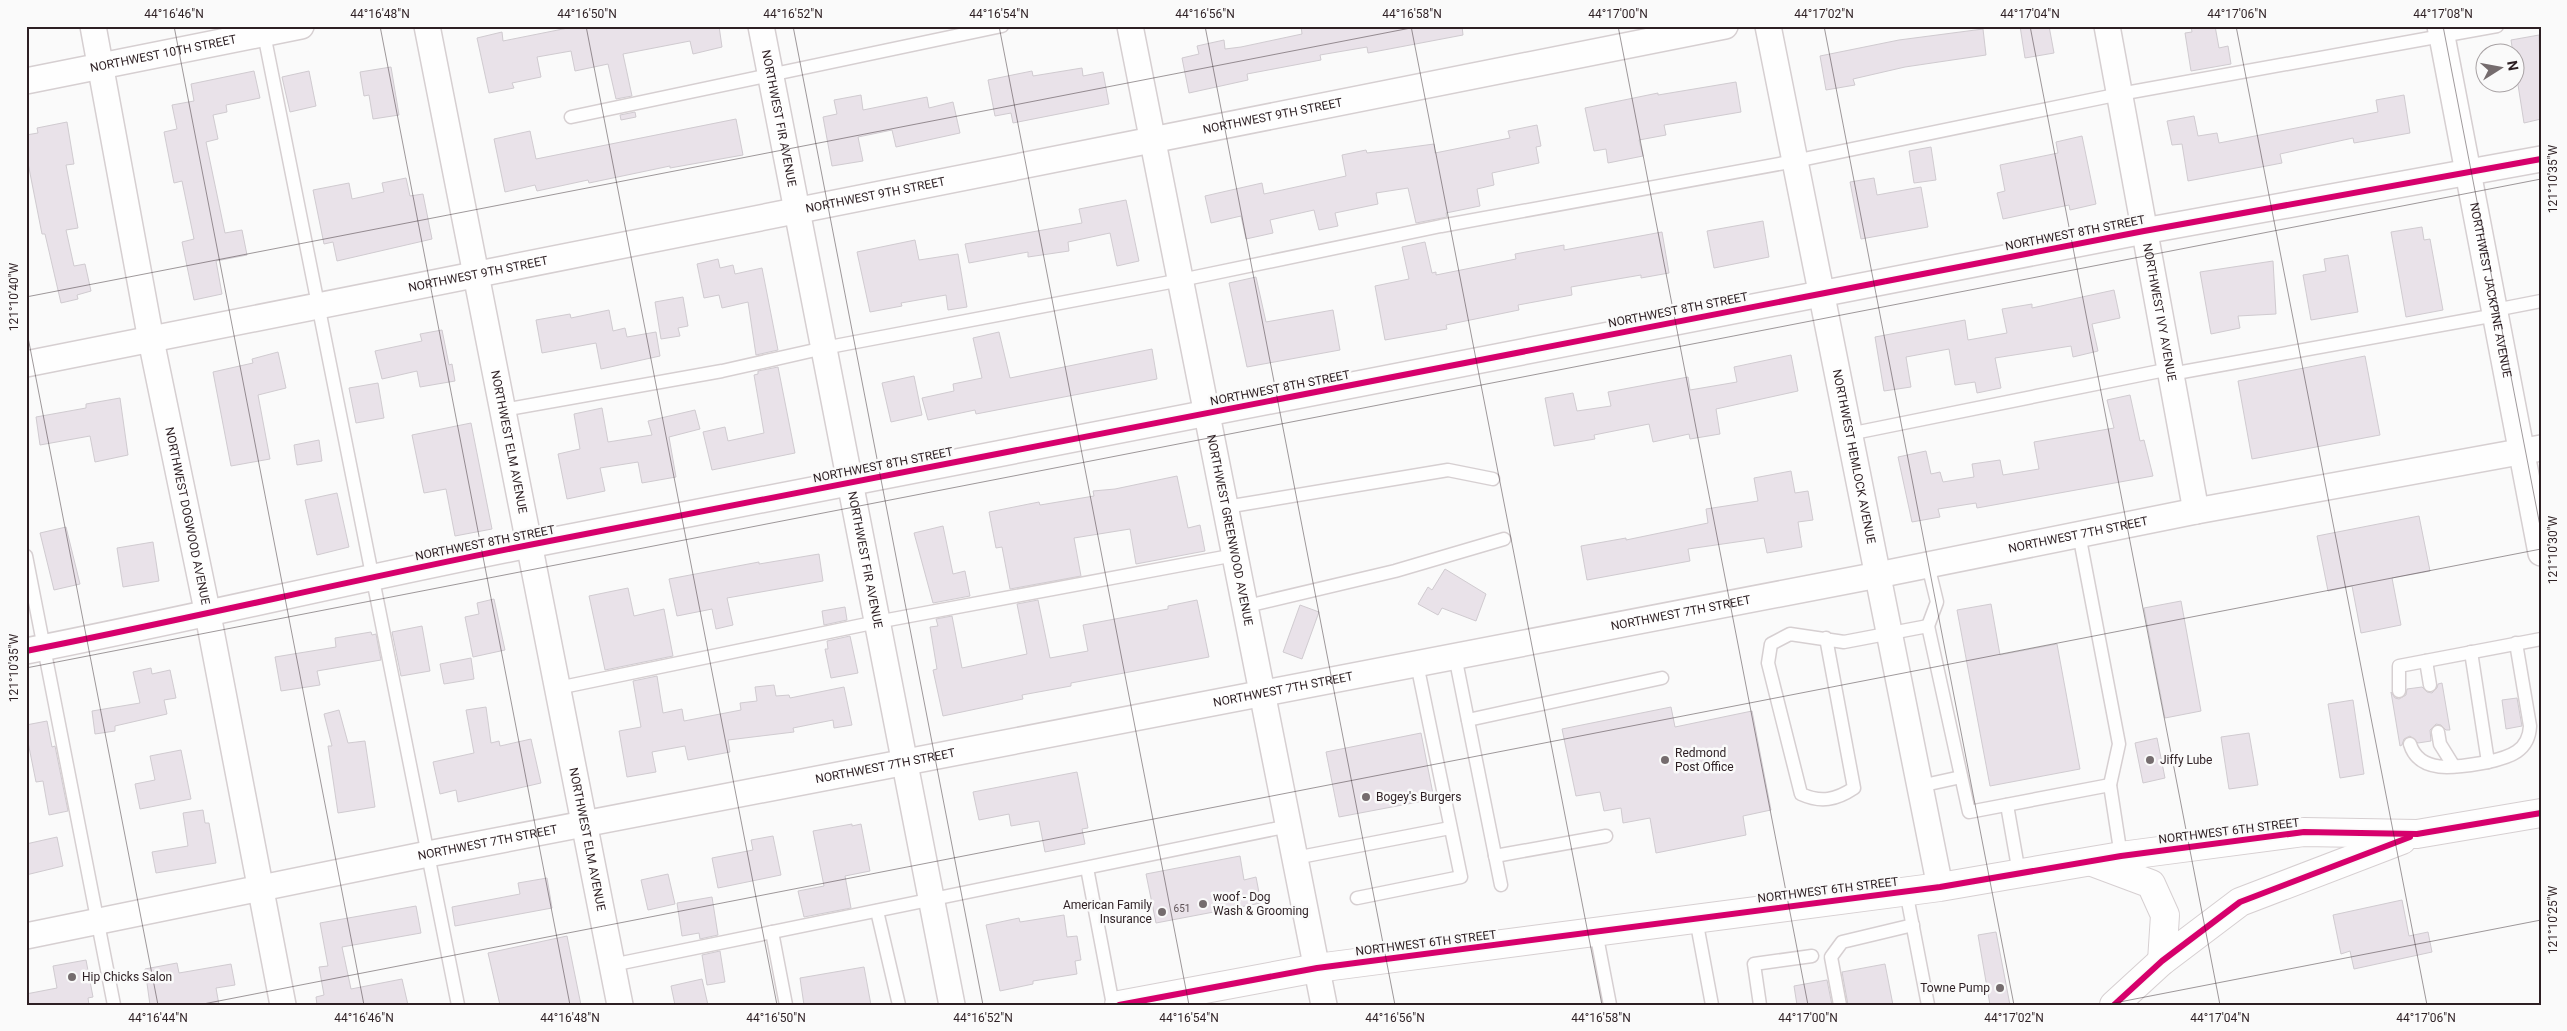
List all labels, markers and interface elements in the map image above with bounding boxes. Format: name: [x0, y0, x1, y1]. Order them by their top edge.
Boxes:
text: 44°16'46"N: [144, 7, 204, 21]
text: 44°16'48"N: [350, 7, 410, 21]
text: 44°16'50"N: [557, 7, 617, 21]
text: 44°16'52"N: [763, 7, 823, 21]
text: 44°16'54"N: [969, 7, 1029, 21]
text: 44°16'56"N: [1175, 7, 1235, 21]
text: 44°16'58"N: [1382, 7, 1442, 21]
text: 44°17'00"N: [1588, 7, 1648, 21]
text: 44°17'02"N: [1794, 7, 1854, 21]
text: 44°17'04"N: [2000, 7, 2060, 21]
text: 44°17'06"N: [2207, 7, 2267, 21]
text: 44°17'08"N: [2413, 7, 2473, 21]
street label: NORTHWEST 10TH STREET: [89, 32, 238, 75]
north arrow: [2474, 42, 2524, 92]
street label: NORTHWEST FIR AVENUE: [759, 49, 799, 188]
text: N: [2504, 59, 2522, 72]
street label: NORTHWEST 9TH STREET: [1202, 95, 1344, 137]
text: 121°10'35"W: [2546, 145, 2560, 213]
street label: NORTHWEST 9TH STREET: [804, 174, 946, 216]
street label: NORTHWEST JACKPINE AVENUE: [2467, 202, 2514, 379]
street label: NORTHWEST 8TH STREET: [2004, 213, 2146, 253]
street label: NORTHWEST IVY AVENUE: [2140, 242, 2179, 383]
street label: NORTHWEST 9TH STREET: [407, 253, 549, 295]
text: 121°10'40"W: [7, 263, 21, 331]
street label: NORTHWEST 8TH STREET: [1607, 290, 1749, 330]
street label: NORTHWEST 8TH STREET: [1209, 368, 1351, 408]
street label: NORTHWEST HEMLOCK AVENUE: [1830, 368, 1878, 545]
street label: NORTHWEST ELM AVENUE: [488, 369, 530, 515]
street label: NORTHWEST DOGWOOD AVENUE: [162, 426, 213, 606]
street label: NORTHWEST GREENWOOD AVENUE: [1204, 433, 1256, 627]
street label: NORTHWEST 8TH STREET: [812, 445, 954, 485]
street label: NORTHWEST FIR AVENUE: [845, 490, 885, 630]
street label: NORTHWEST 7TH STREET: [2007, 514, 2149, 556]
text: 121°10'30"W: [2546, 516, 2560, 584]
street label: NORTHWEST 8TH STREET: [414, 523, 556, 563]
street label: NORTHWEST 7TH STREET: [1610, 593, 1752, 633]
text: 121°10'35"W: [7, 634, 21, 702]
street label: NORTHWEST 7TH STREET: [1212, 669, 1354, 710]
street label: NORTHWEST 7TH STREET: [814, 746, 956, 786]
place label: Redmond Post Office: [1675, 746, 1734, 774]
place label: Jiffy Lube: [2160, 753, 2212, 767]
marker: Redmond Post Office: [1659, 754, 1671, 766]
marker: Jiffy Lube: [2144, 754, 2156, 766]
street label: NORTHWEST ELM AVENUE: [566, 766, 608, 912]
place label: Bogey's Burgers: [1376, 790, 1461, 804]
marker: Bogey's Burgers: [1360, 791, 1372, 803]
street label: NORTHWEST 6TH STREET: [2158, 815, 2300, 847]
street label: NORTHWEST 7TH STREET: [416, 822, 559, 863]
street label: NORTHWEST 6TH STREET: [1757, 874, 1899, 906]
text: 121°10'25"W: [2546, 886, 2560, 954]
place label: woof - Dog Wash & Grooming: [1213, 890, 1309, 918]
place label: American Family Insurance: [1063, 898, 1152, 926]
marker: woof - Dog Wash & Grooming: [1197, 898, 1209, 910]
house number: 651: [1174, 903, 1190, 914]
marker: American Family Insurance: [1156, 906, 1168, 918]
street label: NORTHWEST 6TH STREET: [1355, 927, 1497, 959]
place label: Hip Chicks Salon: [82, 970, 172, 984]
marker: Hip Chicks Salon: [66, 971, 78, 983]
place label: Towne Pump: [1920, 981, 1990, 995]
marker: Towne Pump: [1994, 982, 2006, 994]
text: 44°16'44"N: [128, 1011, 188, 1025]
text: 44°16'46"N: [334, 1011, 394, 1025]
text: 44°16'48"N: [540, 1011, 600, 1025]
text: 44°16'50"N: [746, 1011, 806, 1025]
text: 44°16'52"N: [953, 1011, 1013, 1025]
text: 44°16'54"N: [1159, 1011, 1219, 1025]
text: 44°16'56"N: [1365, 1011, 1425, 1025]
text: 44°16'58"N: [1571, 1011, 1631, 1025]
text: 44°17'00"N: [1778, 1011, 1838, 1025]
text: 44°17'02"N: [1984, 1011, 2044, 1025]
text: 44°17'04"N: [2190, 1011, 2250, 1025]
text: 44°17'06"N: [2396, 1011, 2456, 1025]

